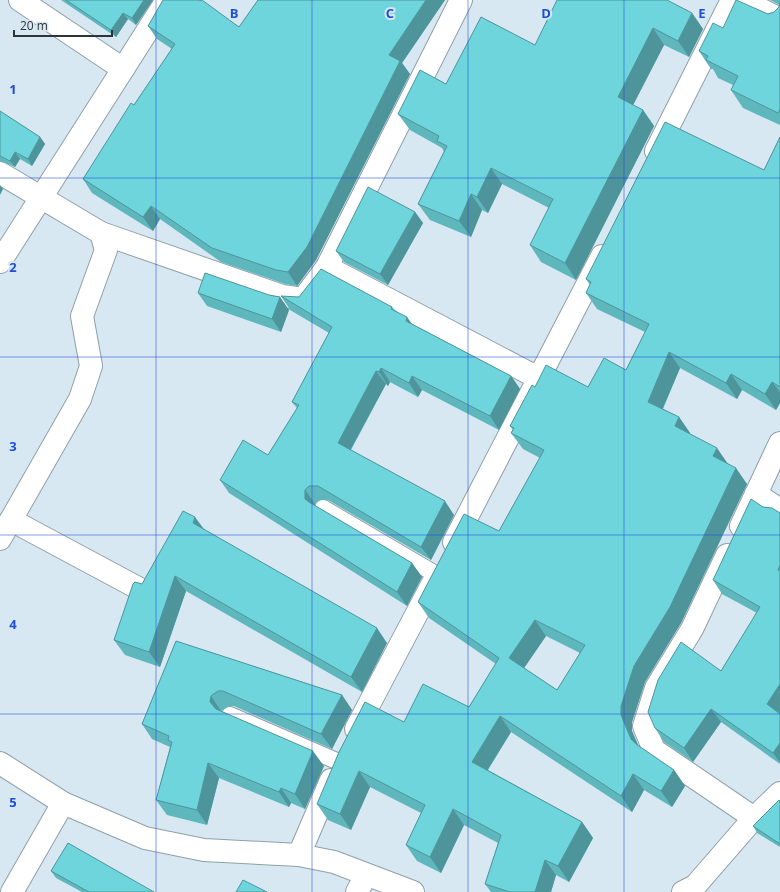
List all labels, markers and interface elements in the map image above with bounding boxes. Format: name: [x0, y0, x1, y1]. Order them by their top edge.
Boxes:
text: B: [230, 4, 239, 22]
text: C: [386, 4, 394, 22]
text: D: [541, 4, 551, 22]
text: E: [698, 4, 706, 22]
scale bar: [14, 12, 112, 38]
text: 20 m: [20, 17, 48, 34]
text: 1: [9, 80, 17, 98]
text: 2: [9, 258, 17, 276]
text: 3: [9, 437, 17, 455]
text: 4: [9, 615, 17, 633]
text: 5: [9, 793, 17, 811]

